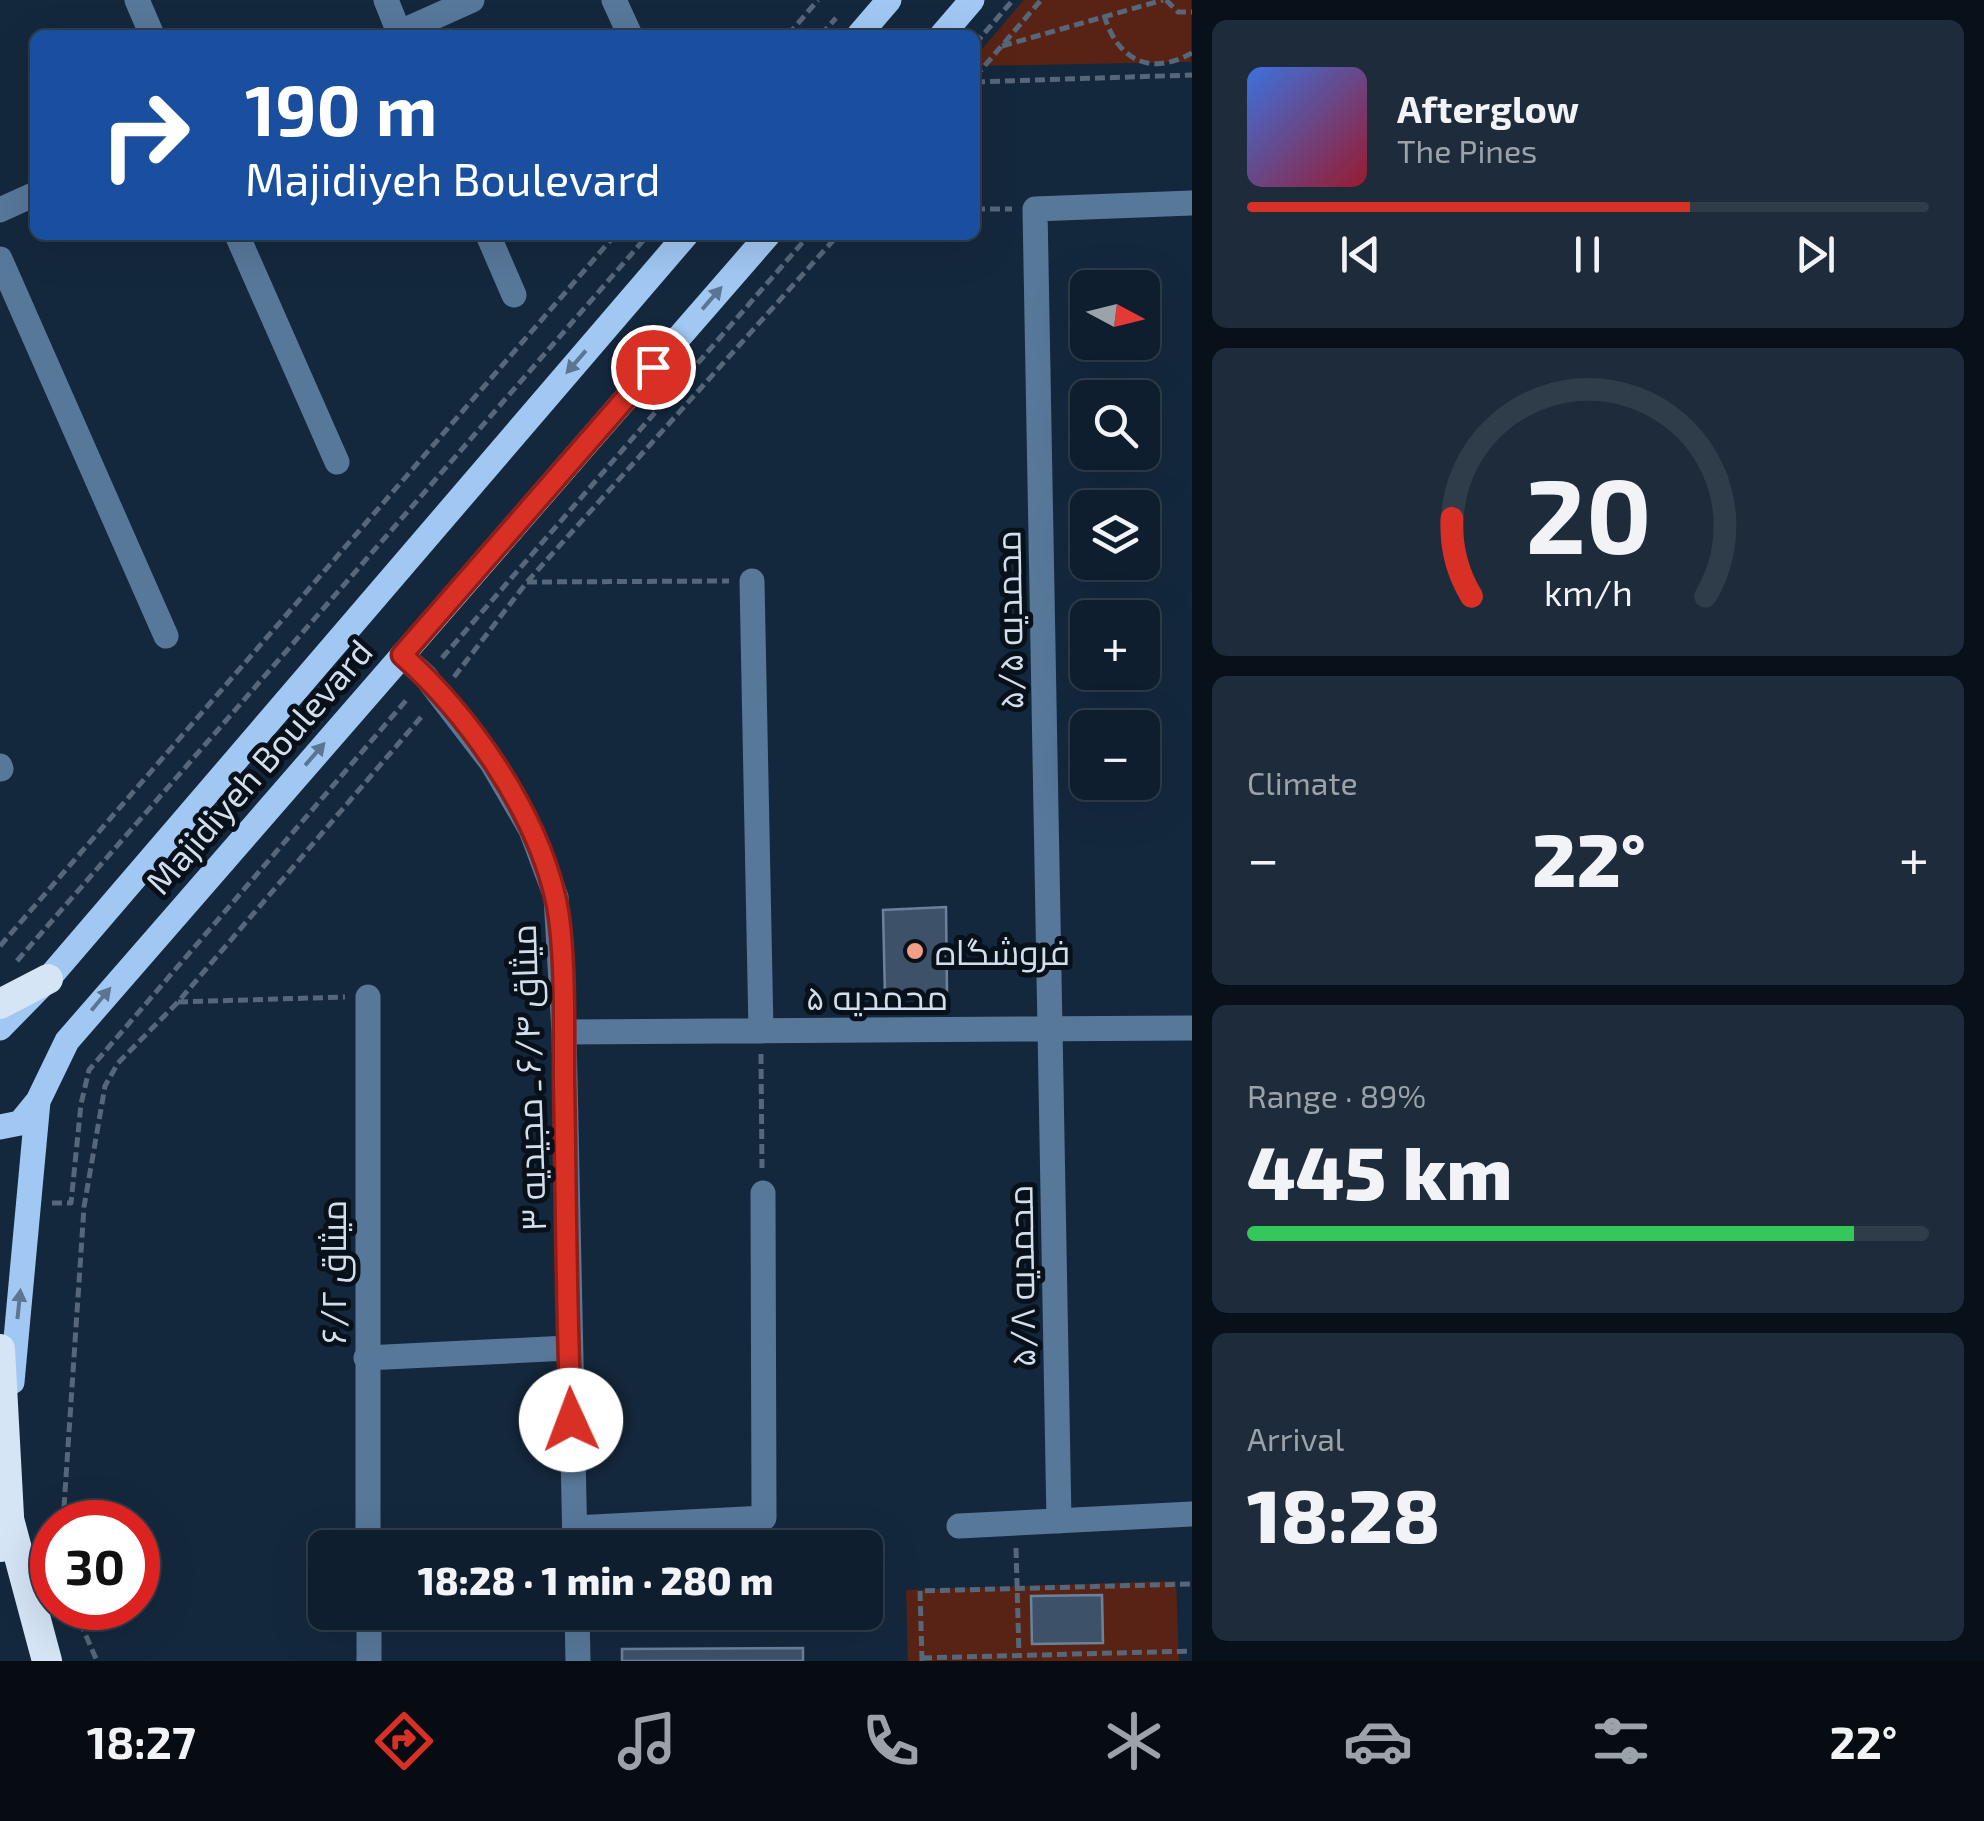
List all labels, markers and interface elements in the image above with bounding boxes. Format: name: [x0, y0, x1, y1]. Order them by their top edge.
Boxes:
text: 190 m: [245, 66, 438, 150]
icon: right: [80, 70, 210, 200]
text: Afterglow: [1397, 85, 1579, 131]
text: The Pines: [1397, 131, 1537, 169]
text: Majidiyeh Boulevard: [245, 151, 661, 205]
icon: previous: [1333, 227, 1388, 282]
icon: pause: [1560, 227, 1615, 282]
icon: next: [1788, 227, 1843, 282]
north arrow: [1070, 270, 1160, 360]
map controls: [1070, 270, 1160, 800]
one-way arrow: [701, 286, 723, 311]
pin: [611, 325, 696, 410]
icon: arrive: [626, 340, 681, 395]
one-way arrow: [566, 349, 588, 374]
button: search: [1070, 380, 1160, 470]
text: 20: [1525, 450, 1651, 575]
button: layers: [1070, 490, 1160, 580]
street label: محمدیه ۵/۵: [985, 530, 1031, 710]
text: km/h: [1544, 570, 1632, 613]
button: +: [1070, 600, 1160, 690]
street label: Majidiyeh Boulevard: [136, 630, 380, 902]
button: −: [1070, 710, 1160, 800]
one-way arrow: [303, 742, 325, 767]
text: Climate: [1247, 763, 1358, 801]
text: 22°: [1532, 812, 1646, 902]
text: −: [1247, 824, 1279, 890]
text: +: [1899, 824, 1929, 890]
street label: میثاق ۶/۴ ـ مجیدیه ۳: [501, 924, 556, 1232]
place label: فروشگاه: [935, 930, 1070, 973]
marker: فروشگاه: [904, 940, 926, 962]
street label: محمدیه ۵: [806, 975, 948, 1017]
one-way arrow: [90, 987, 112, 1012]
text: Range · 89%: [1247, 1076, 1426, 1114]
text: 445 km: [1247, 1125, 1513, 1215]
street label: محمدیه ۵/۸: [997, 1184, 1043, 1368]
street label: میثاق ۶/۲: [311, 1200, 356, 1344]
one-way arrow: [12, 1288, 28, 1320]
position arrow: [519, 1368, 623, 1472]
text: Arrival: [1247, 1419, 1344, 1457]
text: 18:28: [1247, 1468, 1440, 1558]
speed limit sign: 30: [30, 1500, 160, 1630]
text: 18:28 · 1 min · 280 m: [418, 1557, 773, 1603]
icon: directions: [369, 1706, 439, 1776]
icon: music: [612, 1706, 682, 1776]
icon: phone: [856, 1706, 926, 1776]
icon: climate: [1099, 1706, 1169, 1776]
icon: car: [1343, 1706, 1413, 1776]
icon: filters: [1586, 1706, 1656, 1776]
text: 18:27: [87, 1714, 196, 1768]
text: 22°: [1830, 1714, 1897, 1768]

